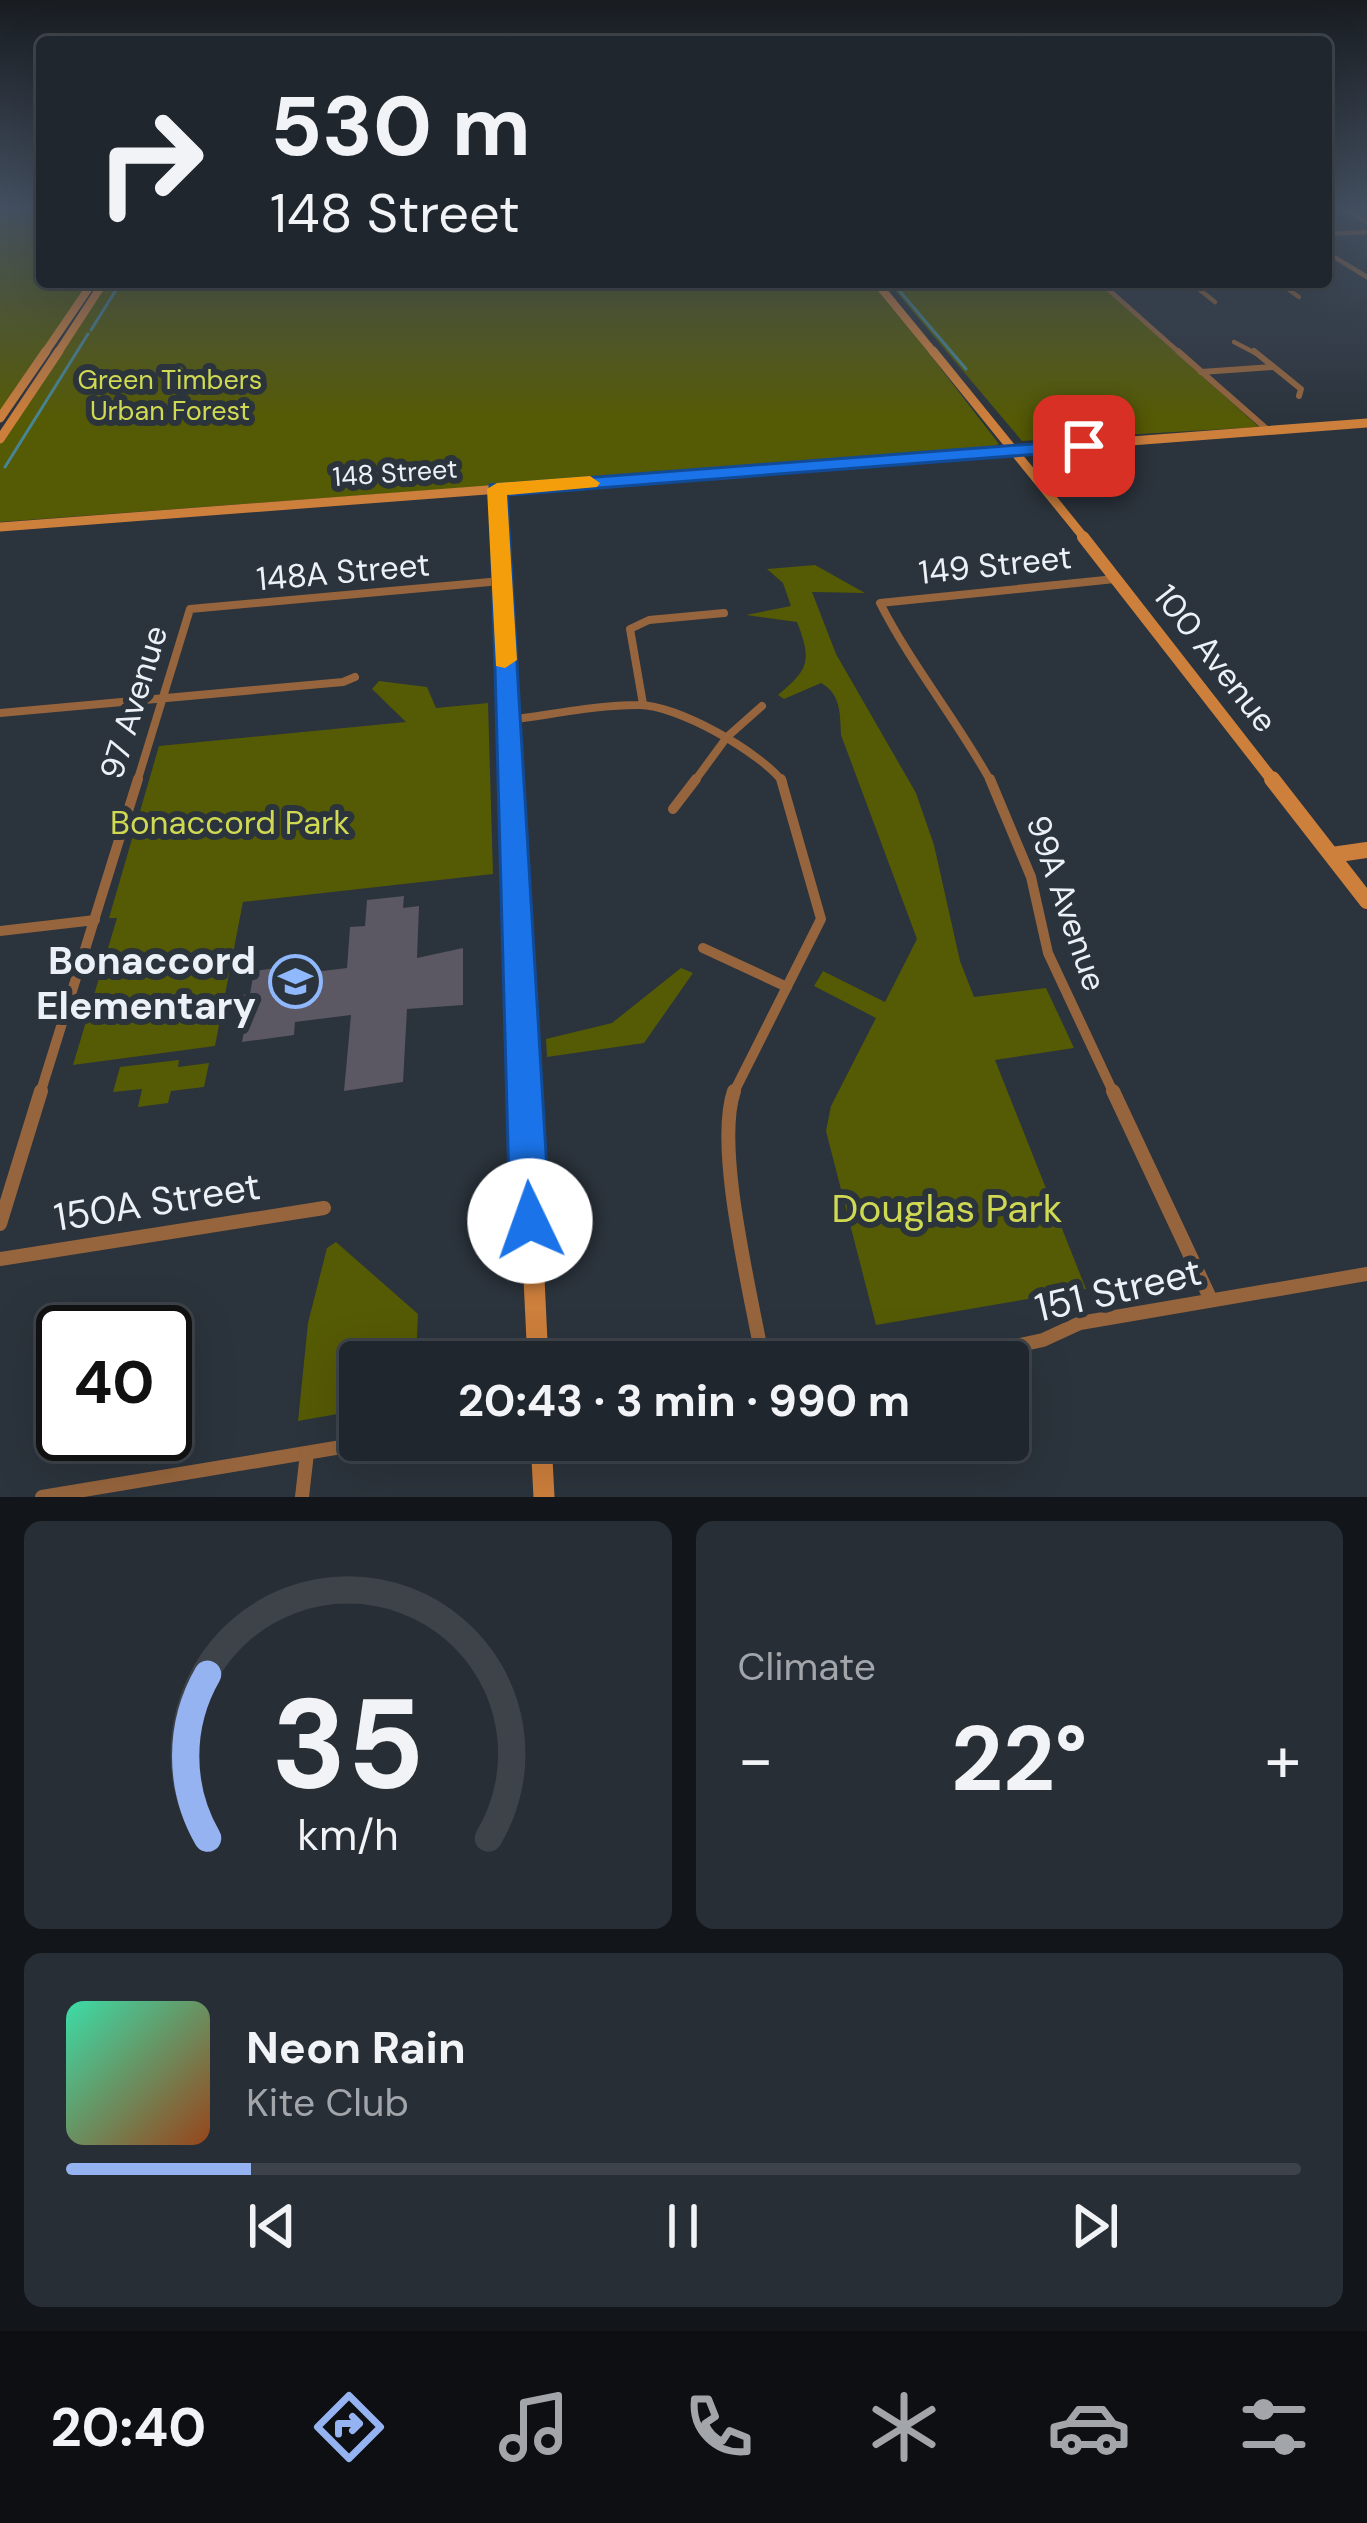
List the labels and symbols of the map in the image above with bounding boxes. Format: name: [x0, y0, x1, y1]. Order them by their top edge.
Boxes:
park label: Green Timbers Urban Forest: [78, 362, 262, 428]
pin: [1033, 395, 1135, 497]
street label: 148 Street: [331, 451, 459, 494]
street label: 149 Street: [917, 535, 1074, 594]
street label: 148A Street: [255, 543, 431, 600]
street label: 100 Avenue: [1144, 576, 1287, 741]
street label: 97 Avenue: [90, 620, 177, 784]
park label: Bonaccord Park: [110, 801, 350, 844]
street label: 99A Avenue: [1016, 810, 1117, 997]
place label: Bonaccord Elementary: [36, 935, 256, 1031]
school or university icon: Bonaccord Elementary: [267, 954, 323, 1010]
position arrow: [467, 1158, 593, 1284]
street label: 150A Street: [50, 1160, 264, 1243]
park label: Douglas Park: [832, 1183, 1062, 1234]
street label: 151 Street: [1030, 1246, 1206, 1333]
speed limit sign: 40: [36, 1305, 192, 1461]

